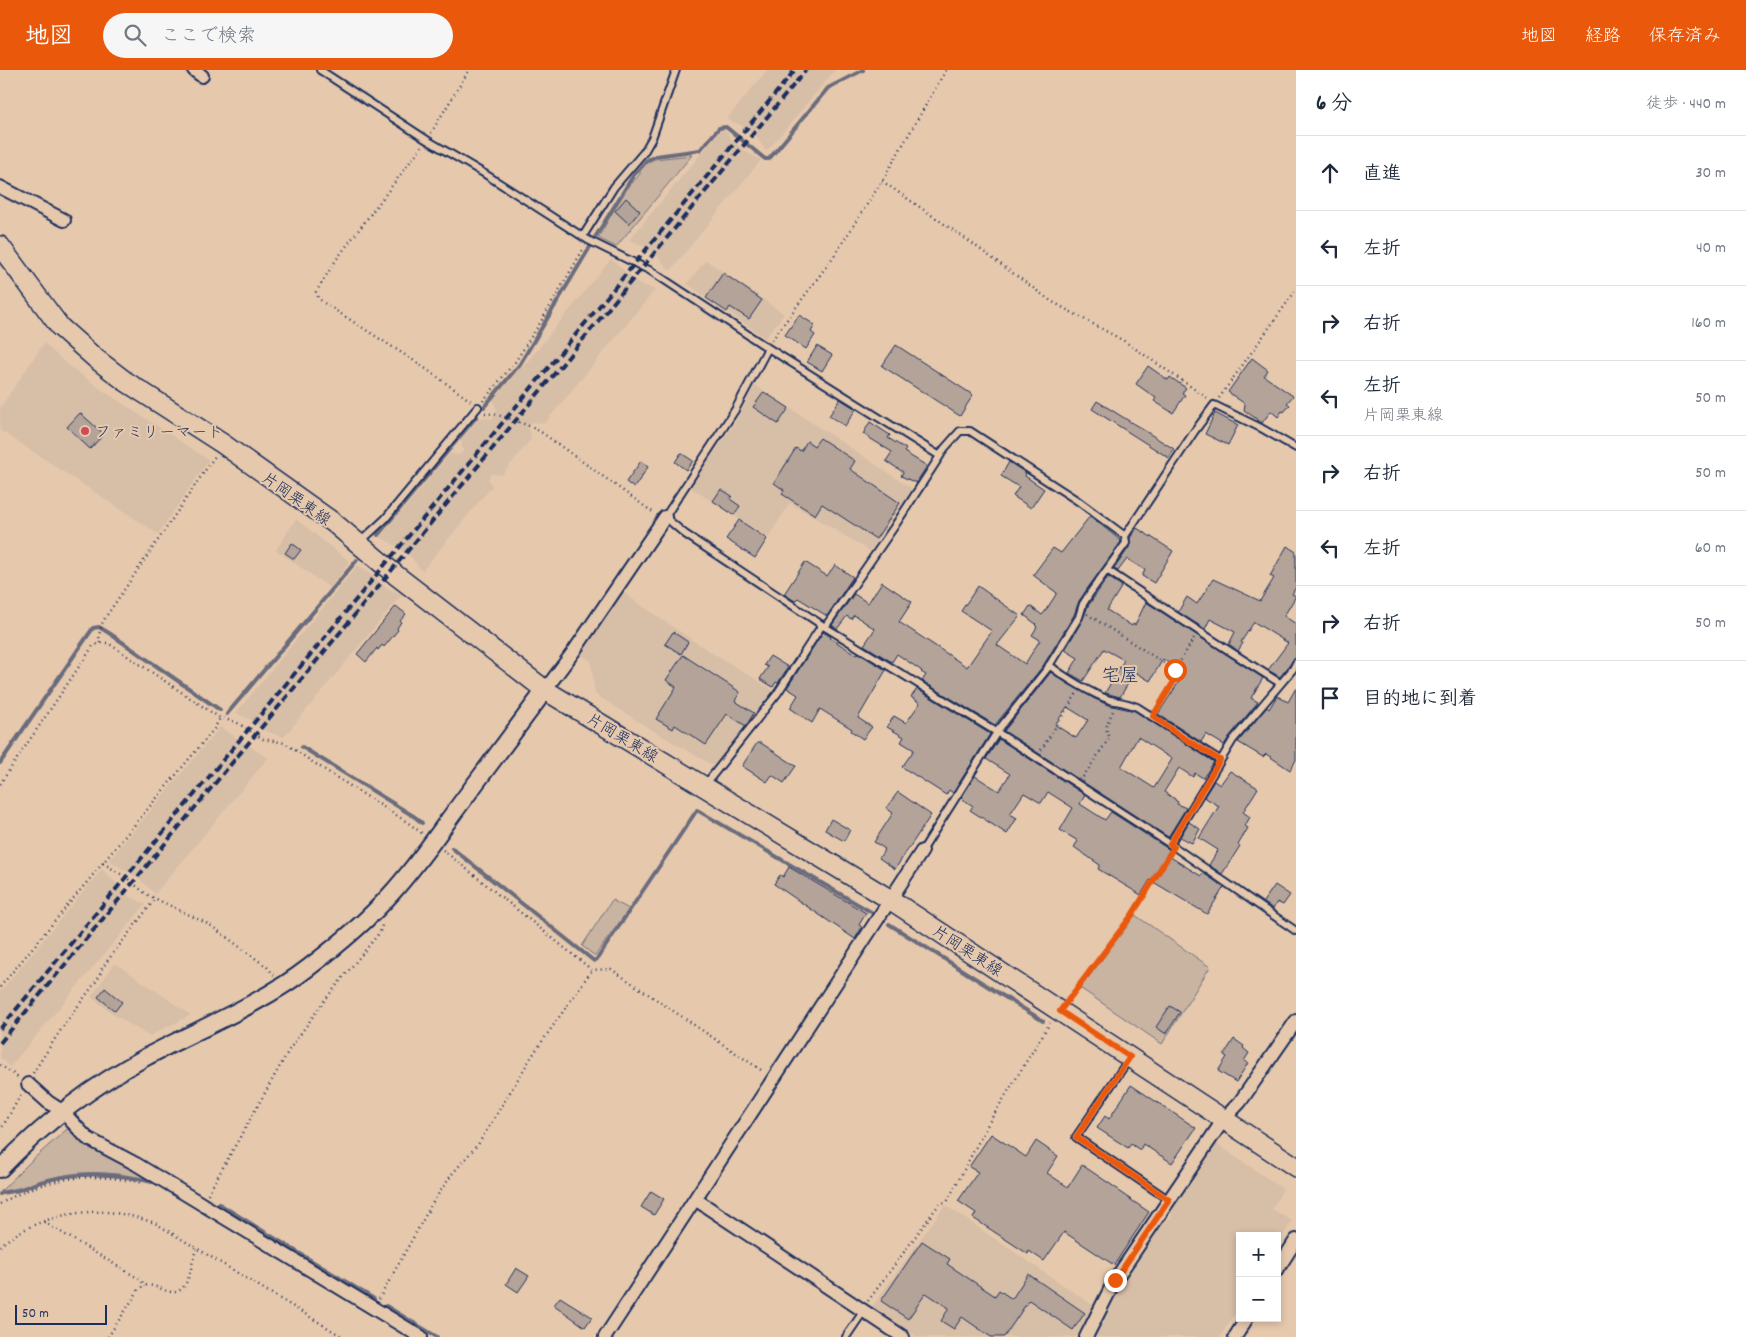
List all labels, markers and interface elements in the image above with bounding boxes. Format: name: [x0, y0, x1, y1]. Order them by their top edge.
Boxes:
search box: [103, 13, 453, 58]
text: 地図: [25, 21, 73, 55]
icon: search: [121, 21, 149, 49]
text: ここで検索: [161, 24, 256, 51]
text: 地図: [1521, 25, 1557, 50]
text: 経路: [1585, 25, 1621, 50]
text: 保存済み: [1649, 25, 1721, 50]
text: 6 分: [1316, 90, 1352, 120]
text: 徒歩 · 440 m: [1646, 93, 1726, 116]
icon: ahead: [1316, 159, 1344, 187]
text: 直進: [1363, 162, 1401, 189]
text: 30 m: [1696, 162, 1726, 185]
icon: left: [1316, 234, 1344, 262]
text: 左折: [1363, 237, 1401, 264]
text: 40 m: [1696, 237, 1726, 260]
icon: right: [1316, 309, 1344, 337]
text: 右折: [1363, 312, 1401, 339]
text: 160 m: [1691, 312, 1726, 335]
text: 左折: [1363, 374, 1401, 401]
icon: left: [1316, 384, 1344, 412]
text: 50 m: [1695, 387, 1726, 410]
text: 片岡栗東線: [1363, 405, 1443, 428]
place label: ファミリーマート: [95, 422, 223, 445]
marker: ファミリーマート: [79, 425, 91, 437]
icon: right: [1316, 459, 1344, 487]
text: 右折: [1363, 462, 1401, 489]
text: 50 m: [1695, 462, 1726, 485]
street label: 片岡栗東線: [256, 468, 335, 532]
icon: left: [1316, 534, 1344, 562]
text: 左折: [1363, 537, 1401, 564]
text: 60 m: [1695, 537, 1726, 560]
icon: right: [1316, 609, 1344, 637]
text: 右折: [1363, 612, 1401, 639]
text: 50 m: [1695, 612, 1726, 635]
route start: [1164, 659, 1187, 682]
district label: 宅屋: [1101, 664, 1139, 691]
icon: arrive: [1316, 684, 1344, 712]
text: 目的地に到着: [1363, 687, 1477, 714]
street label: 片岡栗東線: [581, 709, 662, 770]
street label: 片岡栗東線: [927, 921, 1006, 984]
map controls: [1236, 1232, 1281, 1322]
button: +: [1236, 1232, 1281, 1277]
route end: [1104, 1269, 1127, 1292]
button: −: [1236, 1277, 1281, 1322]
scale bar: [15, 1302, 108, 1325]
text: 50 m: [22, 1304, 49, 1324]

